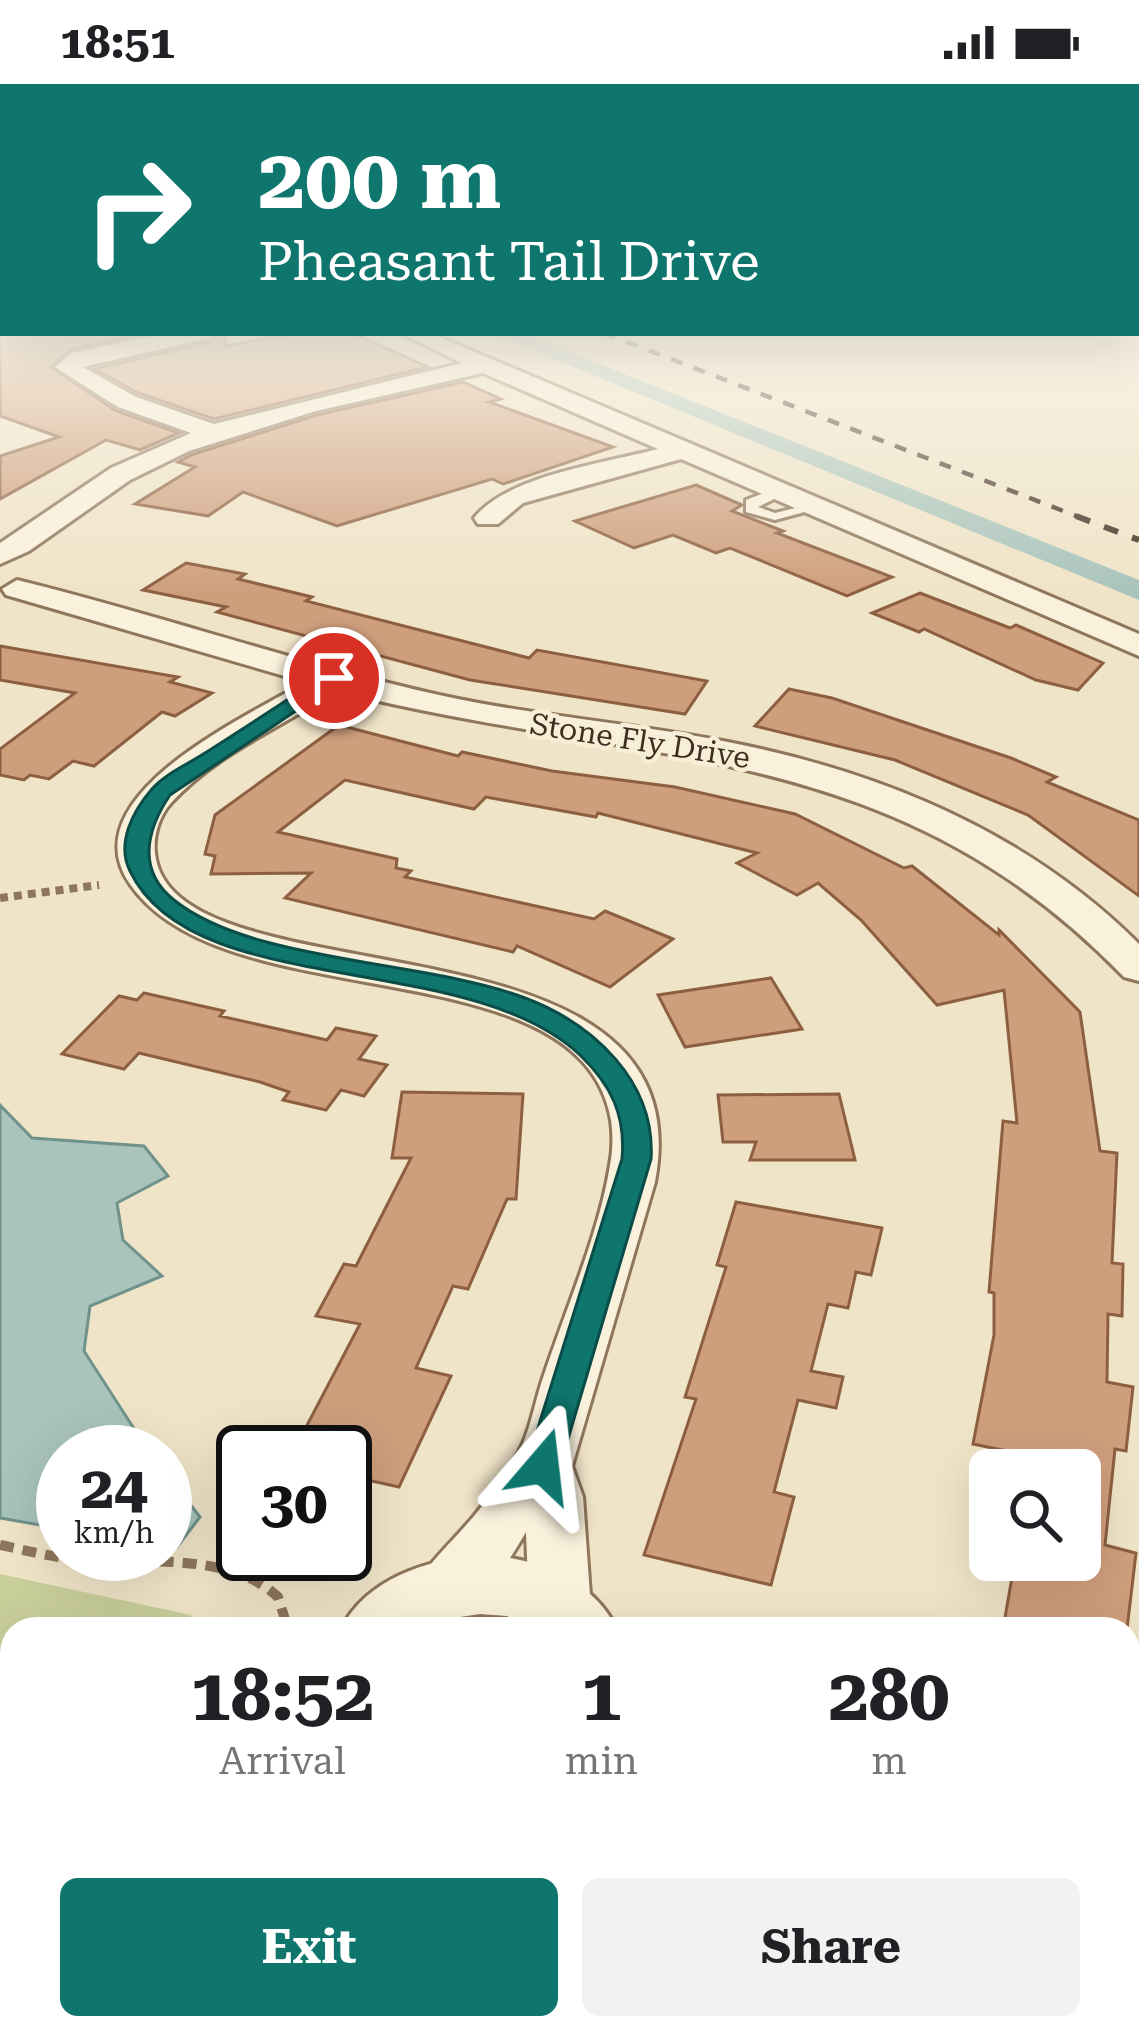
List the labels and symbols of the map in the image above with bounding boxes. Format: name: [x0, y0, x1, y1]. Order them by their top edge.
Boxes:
pin: [283, 627, 385, 729]
street label: Stone Fly Drive: [528, 706, 753, 775]
position arrow: [480, 1403, 606, 1529]
speed limit sign: 30: [216, 1425, 372, 1581]

